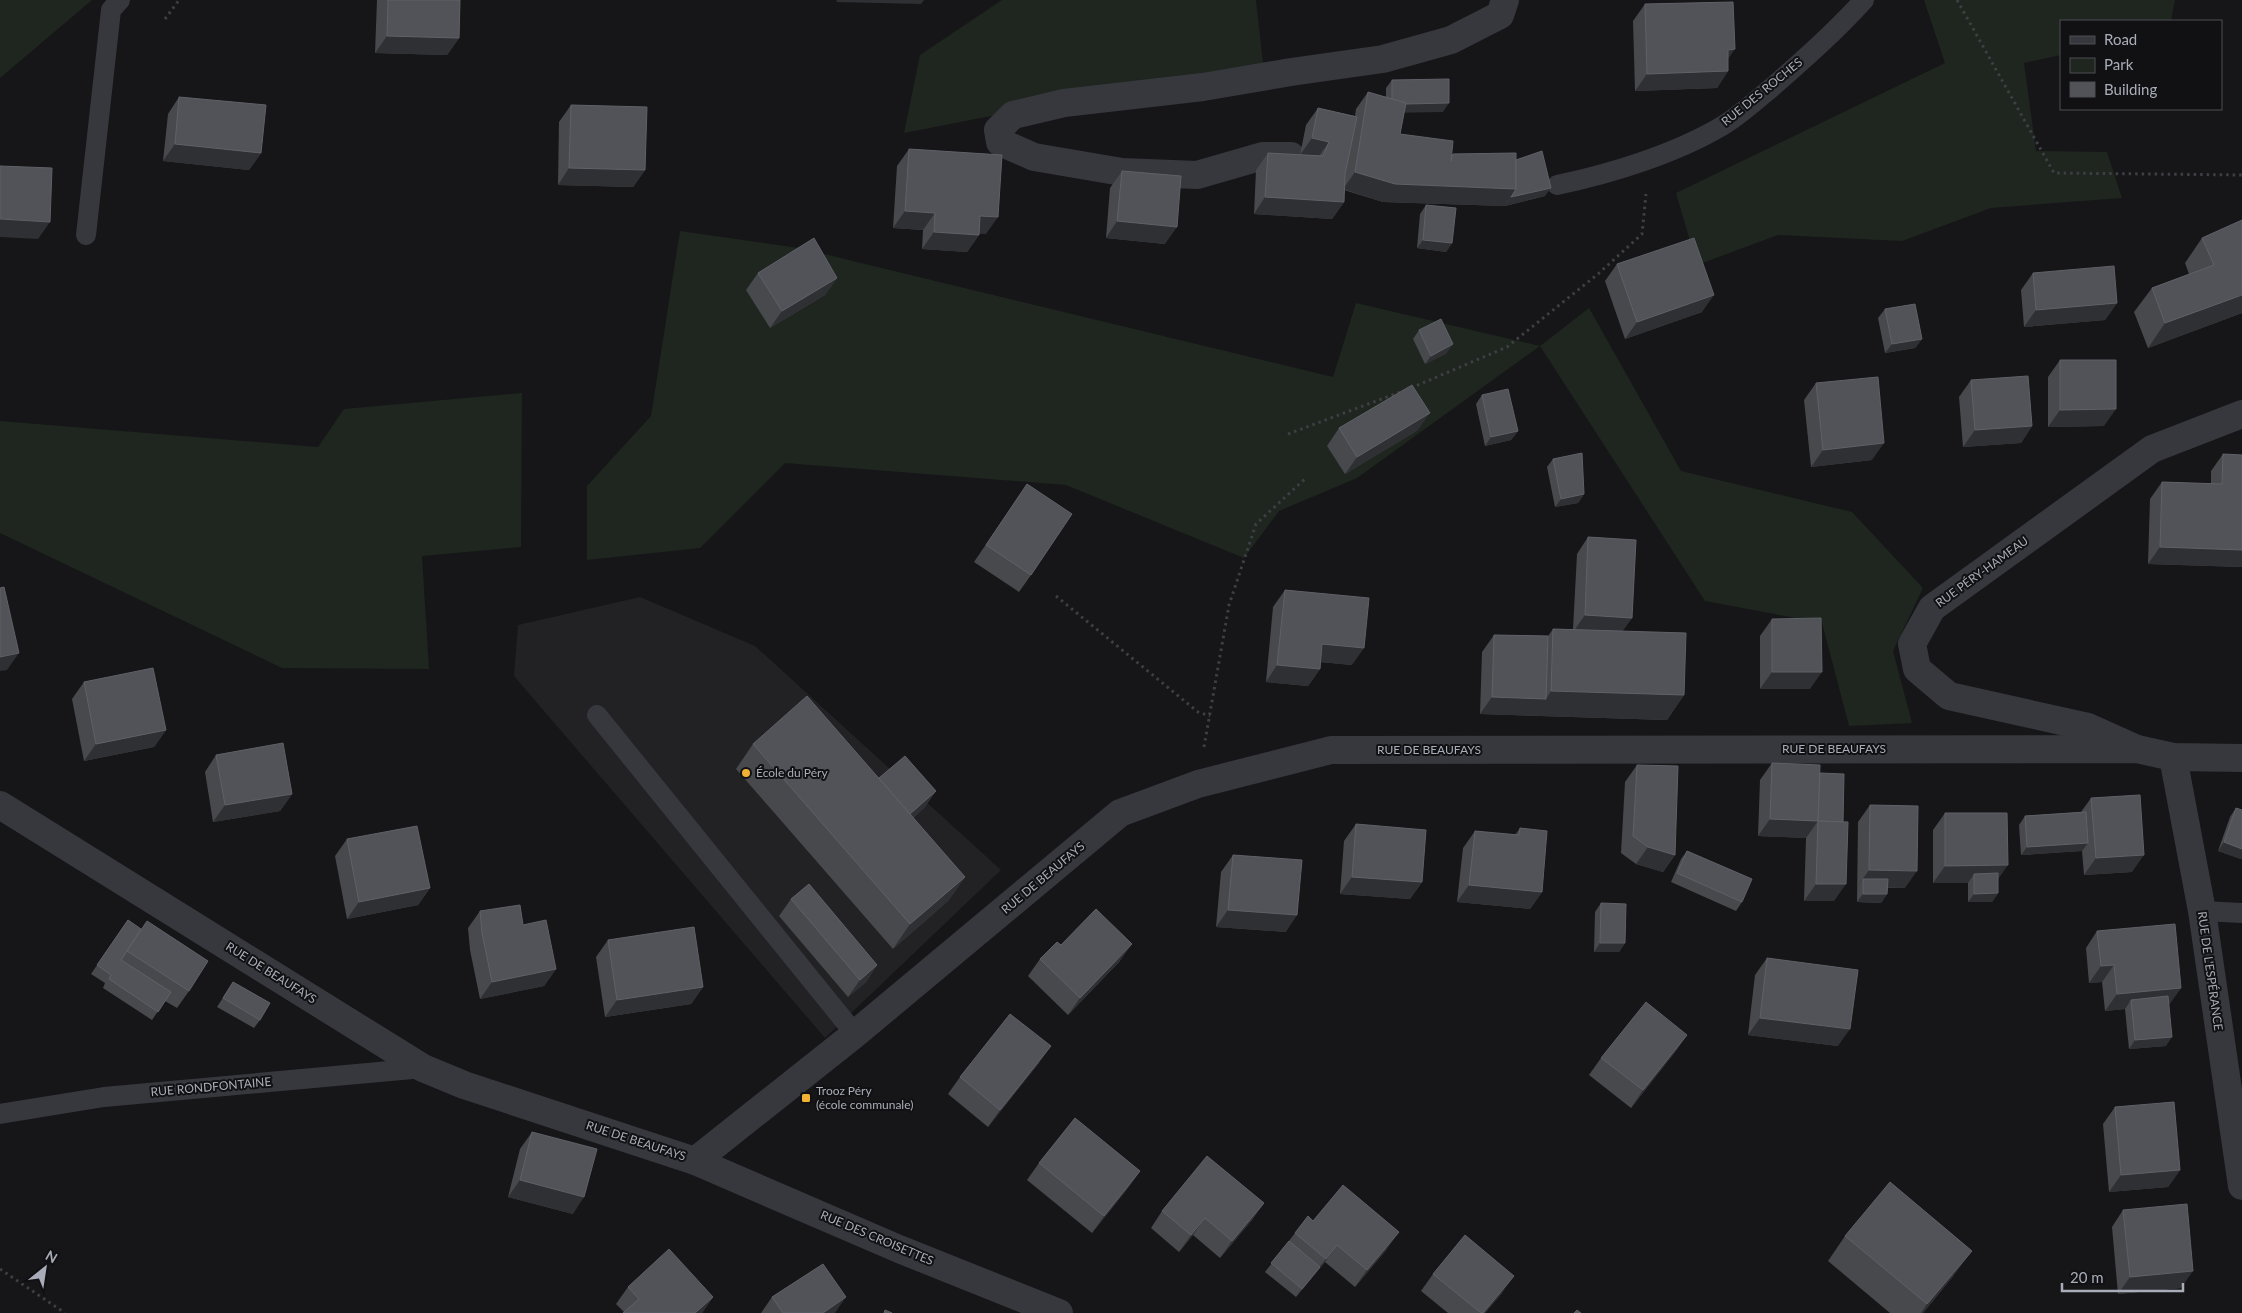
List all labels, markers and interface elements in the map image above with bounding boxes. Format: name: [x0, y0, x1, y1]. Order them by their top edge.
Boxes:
legend: [2060, 20, 2222, 110]
text: Road: [2104, 30, 2137, 48]
street label: RUE DES ROCHES: [1718, 54, 1805, 129]
text: Park: [2104, 55, 2134, 73]
text: Building: [2104, 80, 2157, 98]
street label: RUE PÉRY-HAMEAU: [1932, 533, 2031, 610]
street label: RUE DE BEAUFAYS: [1782, 741, 1886, 756]
street label: RUE DE BEAUFAYS: [1377, 742, 1481, 757]
place label: École du Péry: [756, 765, 828, 780]
marker: École du Péry: [740, 767, 752, 779]
street label: RUE DE BEAUFAYS: [998, 838, 1087, 917]
street label: RUE DE L'ESPÉRANCE: [2195, 910, 2226, 1032]
street label: RUE DE BEAUFAYS: [223, 939, 319, 1006]
street label: RUE RONDFONTAINE: [150, 1074, 272, 1099]
place label: Trooz Péry (école communale): [816, 1083, 913, 1112]
marker: Trooz Péry (école communale): [800, 1092, 812, 1104]
street label: RUE DE BEAUFAYS: [584, 1117, 688, 1164]
street label: RUE DES CROISETTES: [818, 1207, 936, 1268]
north arrow: [20, 1243, 70, 1293]
text: N: [43, 1246, 61, 1266]
scale bar: [2062, 1260, 2183, 1292]
text: 20 m: [2070, 1268, 2104, 1286]

